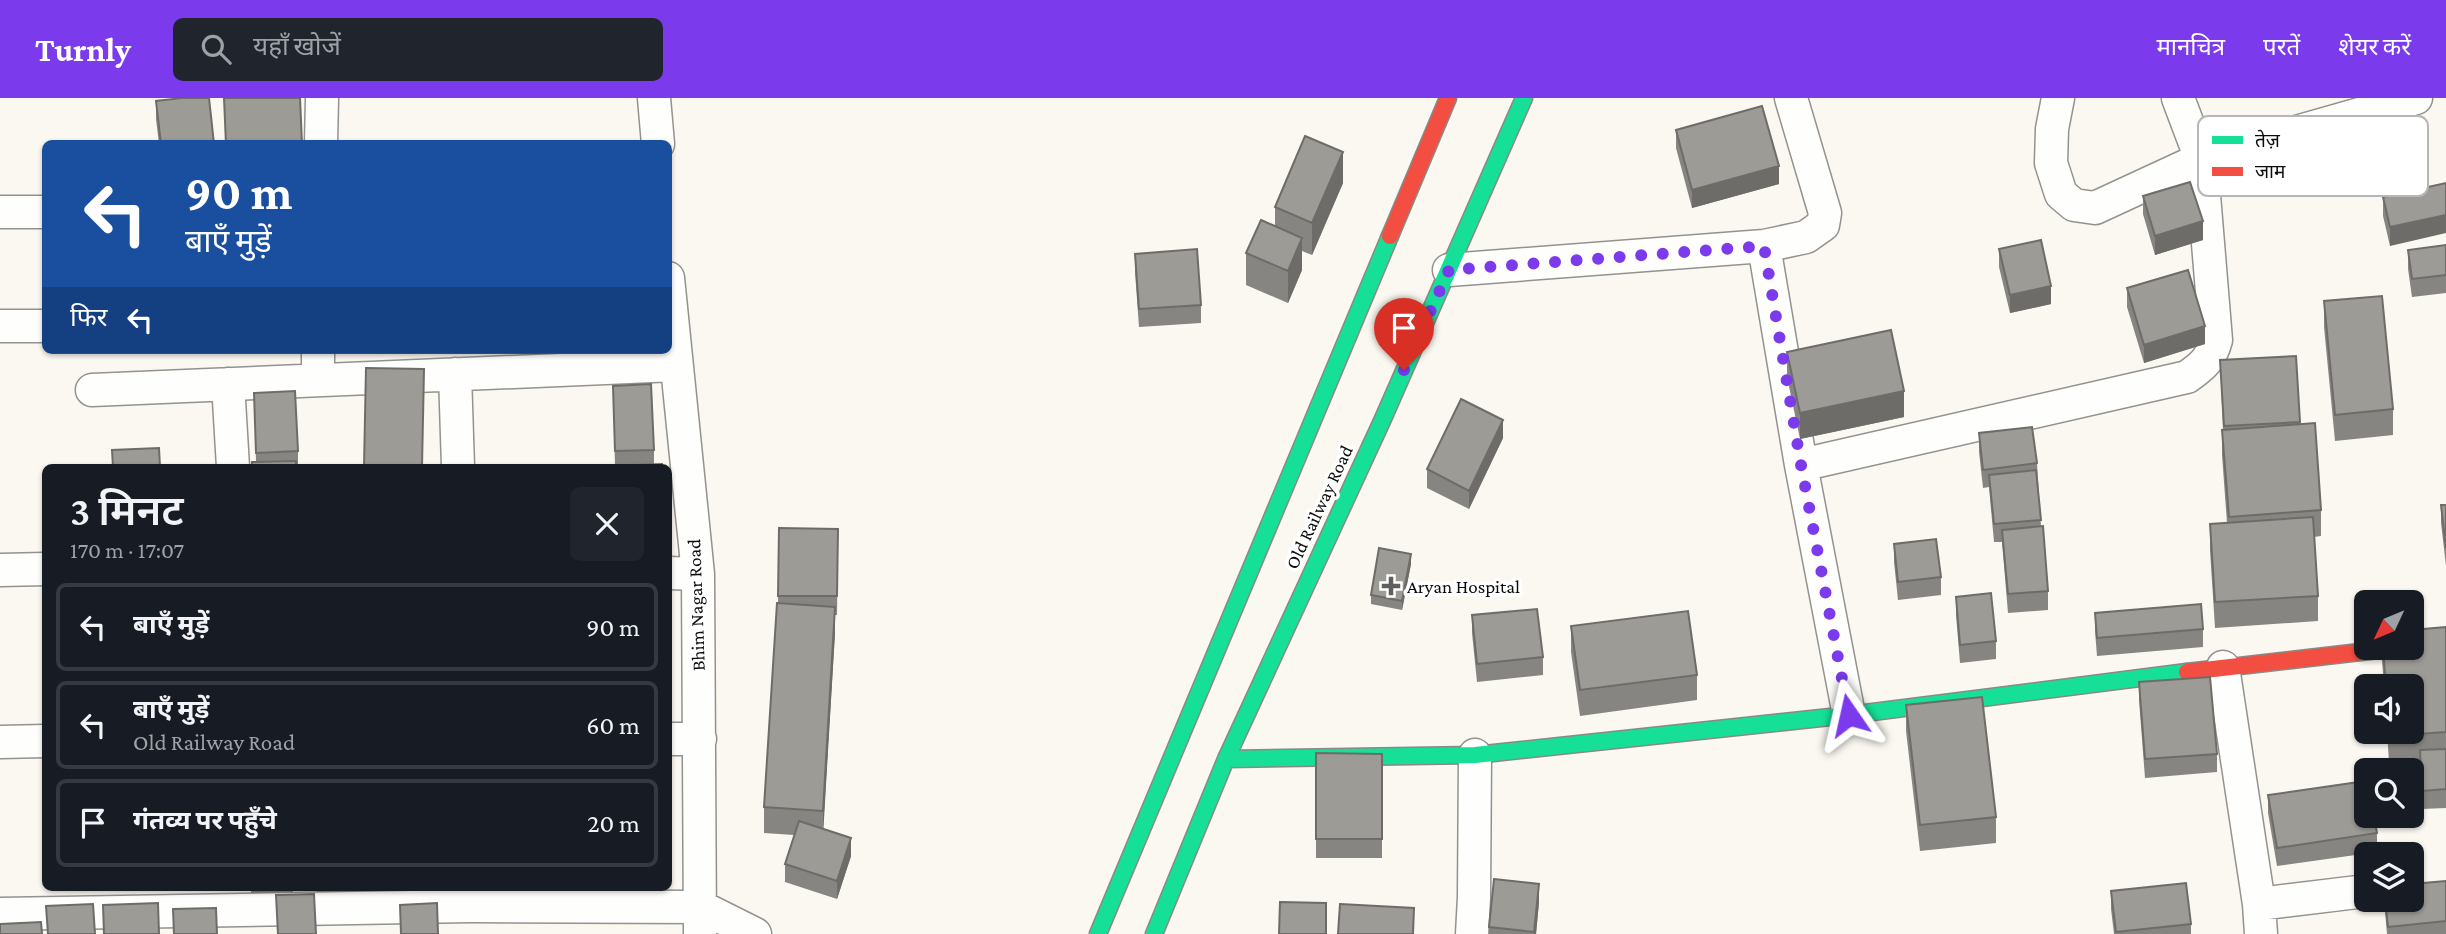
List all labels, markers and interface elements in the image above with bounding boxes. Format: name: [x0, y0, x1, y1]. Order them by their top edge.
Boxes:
search box: [173, 18, 663, 81]
icon: search: [197, 30, 235, 68]
text: Turnly: [35, 31, 131, 68]
text: यहाँ खोजें: [253, 32, 341, 61]
text: मानचित्र: [2156, 33, 2225, 60]
text: परतें: [2263, 33, 2300, 60]
text: शेयर करें: [2338, 33, 2411, 60]
legend: [2198, 116, 2428, 196]
text: तेज़: [2255, 129, 2281, 151]
text: जाम: [2255, 161, 2286, 182]
text: 90 m: [185, 165, 292, 220]
icon: left: [70, 168, 161, 259]
text: बाएँ मुड़ें: [185, 223, 272, 259]
pin: [1374, 298, 1434, 370]
icon: left: [121, 301, 159, 339]
text: फिर: [70, 303, 107, 332]
icon: arrive: [1385, 309, 1423, 347]
street label: Old Railway Road: [1281, 442, 1357, 572]
text: 3 मिनट: [70, 487, 183, 534]
button: close: [570, 487, 644, 561]
text: 170 m · 17:07: [70, 537, 184, 563]
street label: Bhim Nagar Road: [683, 539, 709, 671]
marker: Aryan Hospital: [1381, 576, 1401, 596]
place label: Aryan Hospital: [1407, 576, 1520, 597]
north arrow: [2354, 590, 2424, 660]
map controls: [2354, 590, 2424, 912]
icon: left: [74, 608, 112, 646]
text: बाएँ मुड़ें: [133, 610, 209, 639]
text: 90 m: [586, 613, 640, 642]
button: sound: [2354, 674, 2424, 744]
position arrow: [1812, 678, 1886, 752]
text: बाएँ मुड़ें: [133, 695, 209, 724]
icon: left: [74, 706, 112, 744]
text: 60 m: [586, 711, 640, 740]
text: Old Railway Road: [133, 729, 295, 755]
button: search: [2354, 758, 2424, 828]
icon: arrive: [74, 804, 112, 842]
text: गंतव्य पर पहुँचे: [133, 806, 277, 835]
text: 20 m: [587, 809, 640, 838]
button: layers: [2354, 842, 2424, 912]

